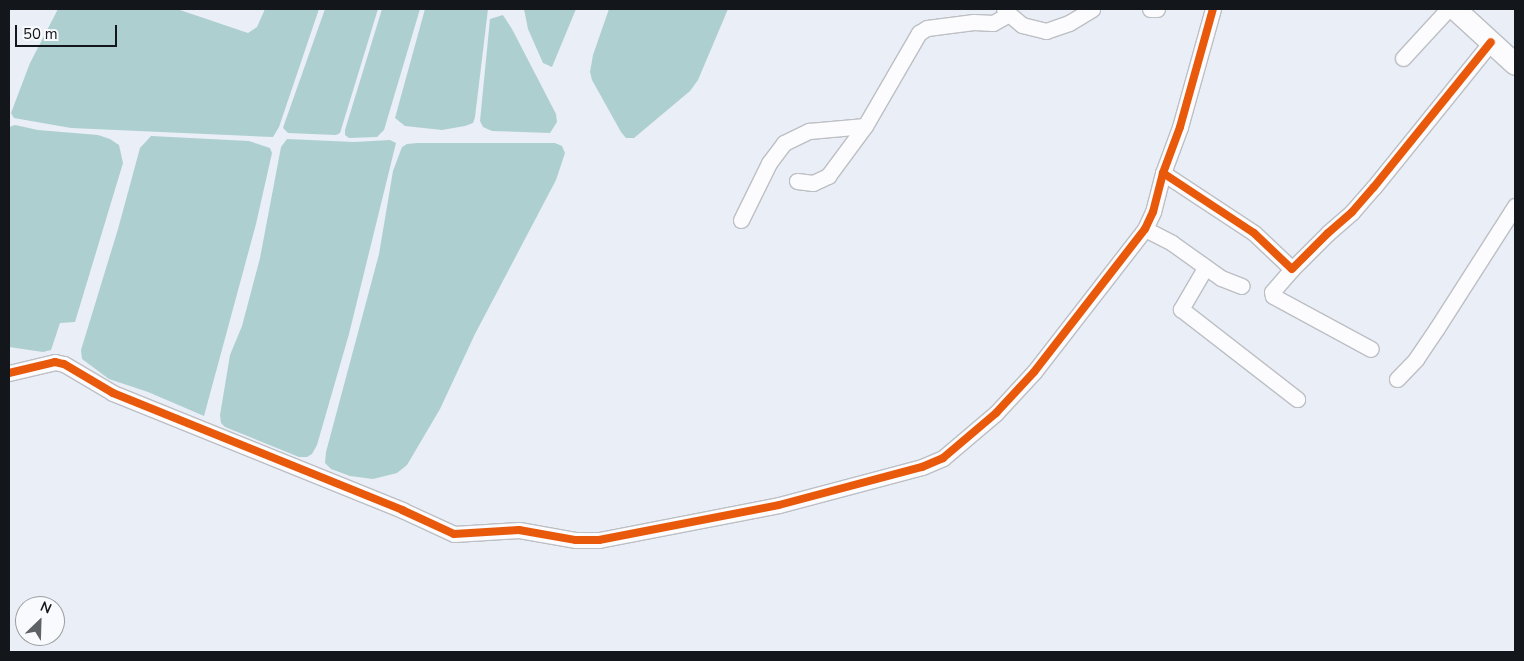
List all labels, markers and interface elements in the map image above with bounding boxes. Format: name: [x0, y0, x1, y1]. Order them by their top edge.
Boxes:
scale bar: [18, 15, 120, 47]
text: 50 m: [23, 24, 58, 44]
north arrow: [15, 596, 65, 646]
text: N: [37, 597, 55, 619]

